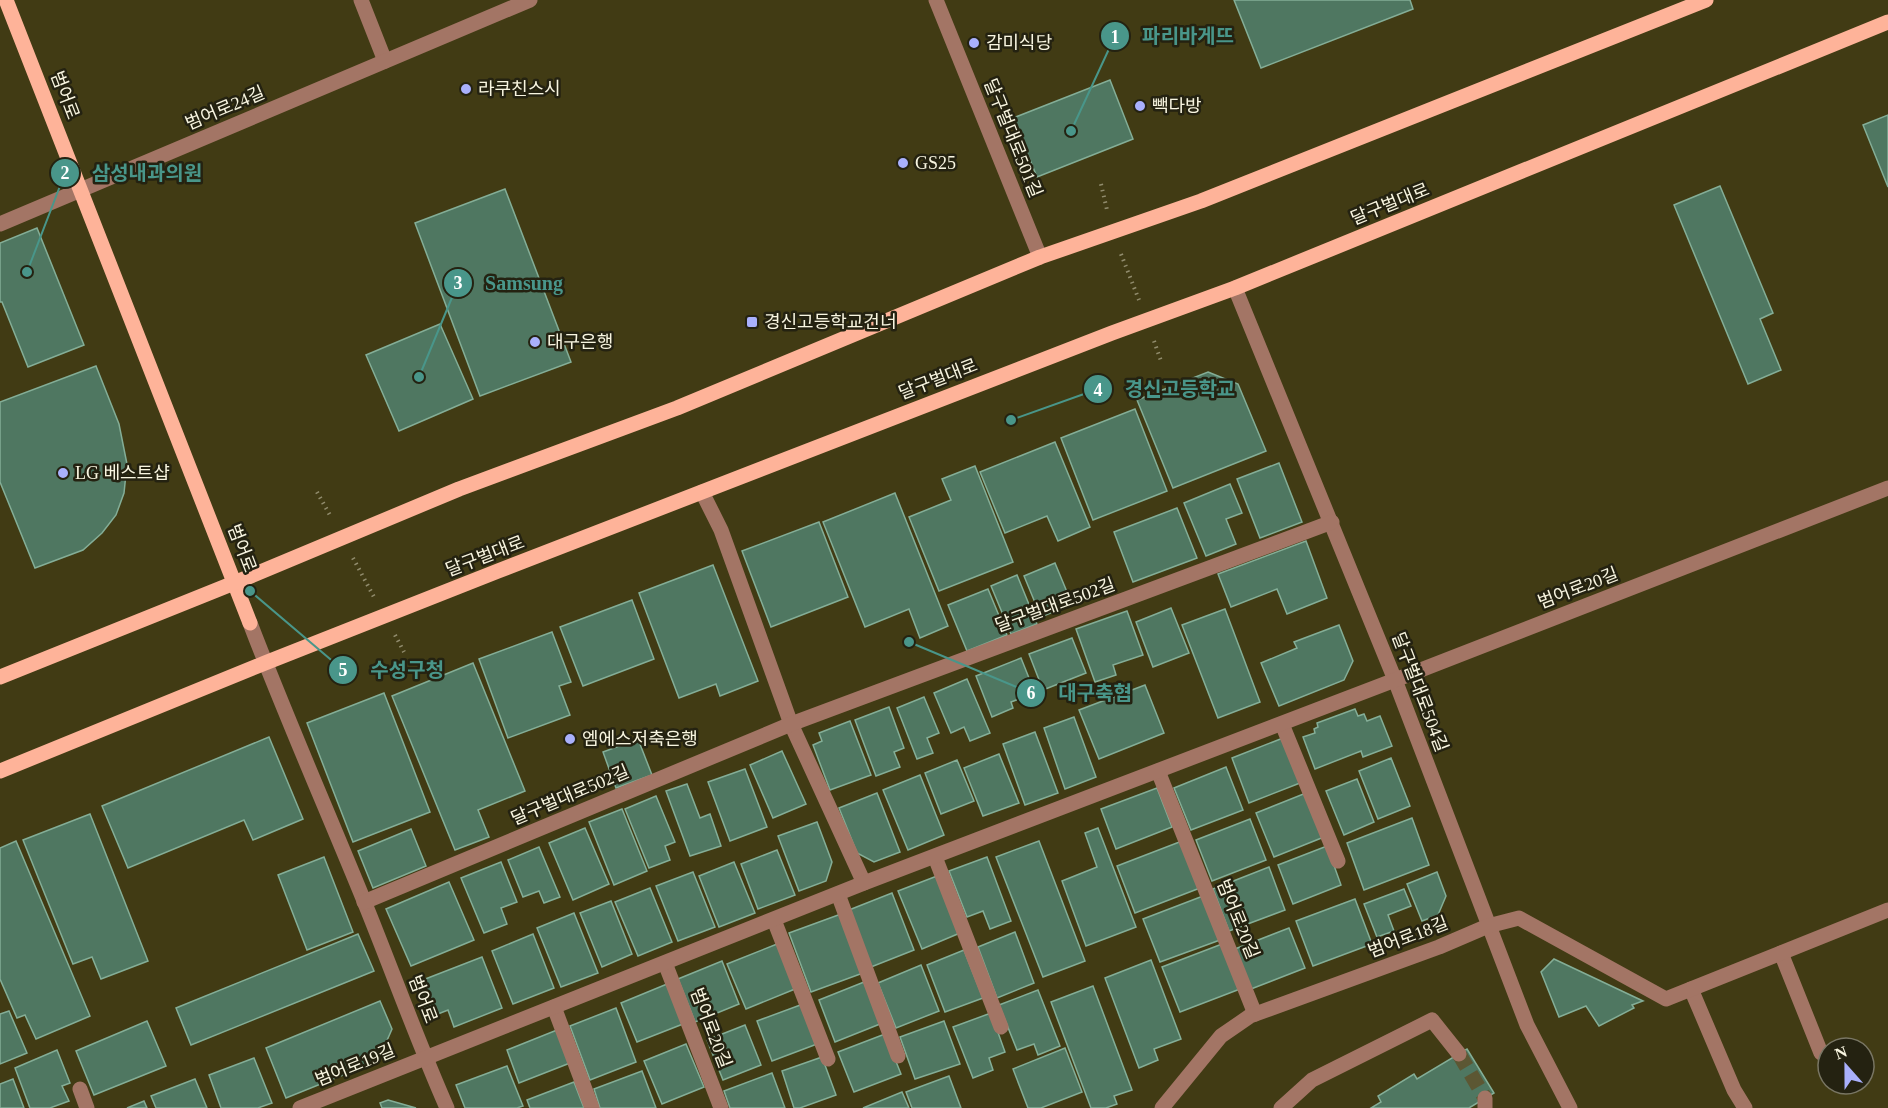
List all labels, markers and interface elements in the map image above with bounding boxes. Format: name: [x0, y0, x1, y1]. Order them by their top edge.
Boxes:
callout: 파리바게뜨: [1100, 17, 1246, 55]
text: 파리바게뜨: [1142, 25, 1234, 47]
text: 1: [1111, 27, 1120, 47]
place label: 감미식당: [986, 33, 1052, 53]
marker: 감미식당: [967, 36, 981, 50]
street label: 범어로: [47, 68, 83, 122]
street label: 달구벌대로501길: [980, 76, 1046, 200]
place label: 라쿠친스시: [478, 79, 561, 99]
street label: 범어로24길: [182, 82, 268, 134]
marker: 라쿠친스시: [459, 82, 473, 96]
place label: 빽다방: [1152, 96, 1202, 116]
marker: 빽다방: [1133, 99, 1147, 113]
place label: GS25: [915, 153, 956, 173]
callout: 삼성내과의원: [50, 154, 214, 192]
marker: GS25: [896, 156, 910, 170]
text: 삼성내과의원: [92, 162, 202, 184]
text: 2: [61, 163, 70, 183]
street label: 달구벌대로: [1348, 179, 1432, 229]
callout: Samsung: [443, 264, 575, 302]
text: Samsung: [485, 272, 563, 295]
text: 3: [454, 273, 463, 293]
place label: 경신고등학교건너: [764, 312, 896, 332]
marker: 경신고등학교건너: [745, 315, 759, 329]
place label: 대구은행: [547, 332, 613, 352]
marker: 대구은행: [528, 335, 542, 349]
street label: 달구벌대로: [896, 355, 980, 403]
callout: 경신고등학교: [1083, 370, 1247, 408]
text: 경신고등학교: [1125, 378, 1235, 400]
text: 4: [1094, 380, 1103, 400]
place label: LG 베스트샵: [75, 463, 170, 483]
marker: LG 베스트샵: [56, 466, 70, 480]
street label: 범어로: [224, 521, 260, 575]
street label: 달구벌대로: [443, 532, 527, 580]
street label: 범어로20길: [1535, 564, 1621, 612]
street label: 달구벌대로502길: [992, 574, 1118, 636]
street label: 달구벌대로504길: [1388, 629, 1452, 755]
callout: 수성구청: [328, 651, 456, 689]
text: 수성구청: [370, 659, 444, 681]
text: 5: [339, 660, 348, 680]
callout: 대구축협: [1016, 674, 1143, 712]
text: 대구축협: [1058, 682, 1132, 704]
text: 6: [1027, 683, 1036, 703]
place label: 엠에스저축은행: [582, 729, 698, 749]
marker: 엠에스저축은행: [563, 732, 577, 746]
street label: 달구벌대로502길: [508, 761, 632, 829]
street label: 범어로20길: [1213, 876, 1263, 962]
street label: 범어로18길: [1365, 913, 1451, 961]
street label: 범어로: [405, 972, 441, 1026]
street label: 범어로20길: [687, 985, 735, 1071]
north arrow: [1816, 1036, 1876, 1096]
street label: 범어로19길: [312, 1040, 398, 1090]
text: N: [1832, 1042, 1850, 1062]

